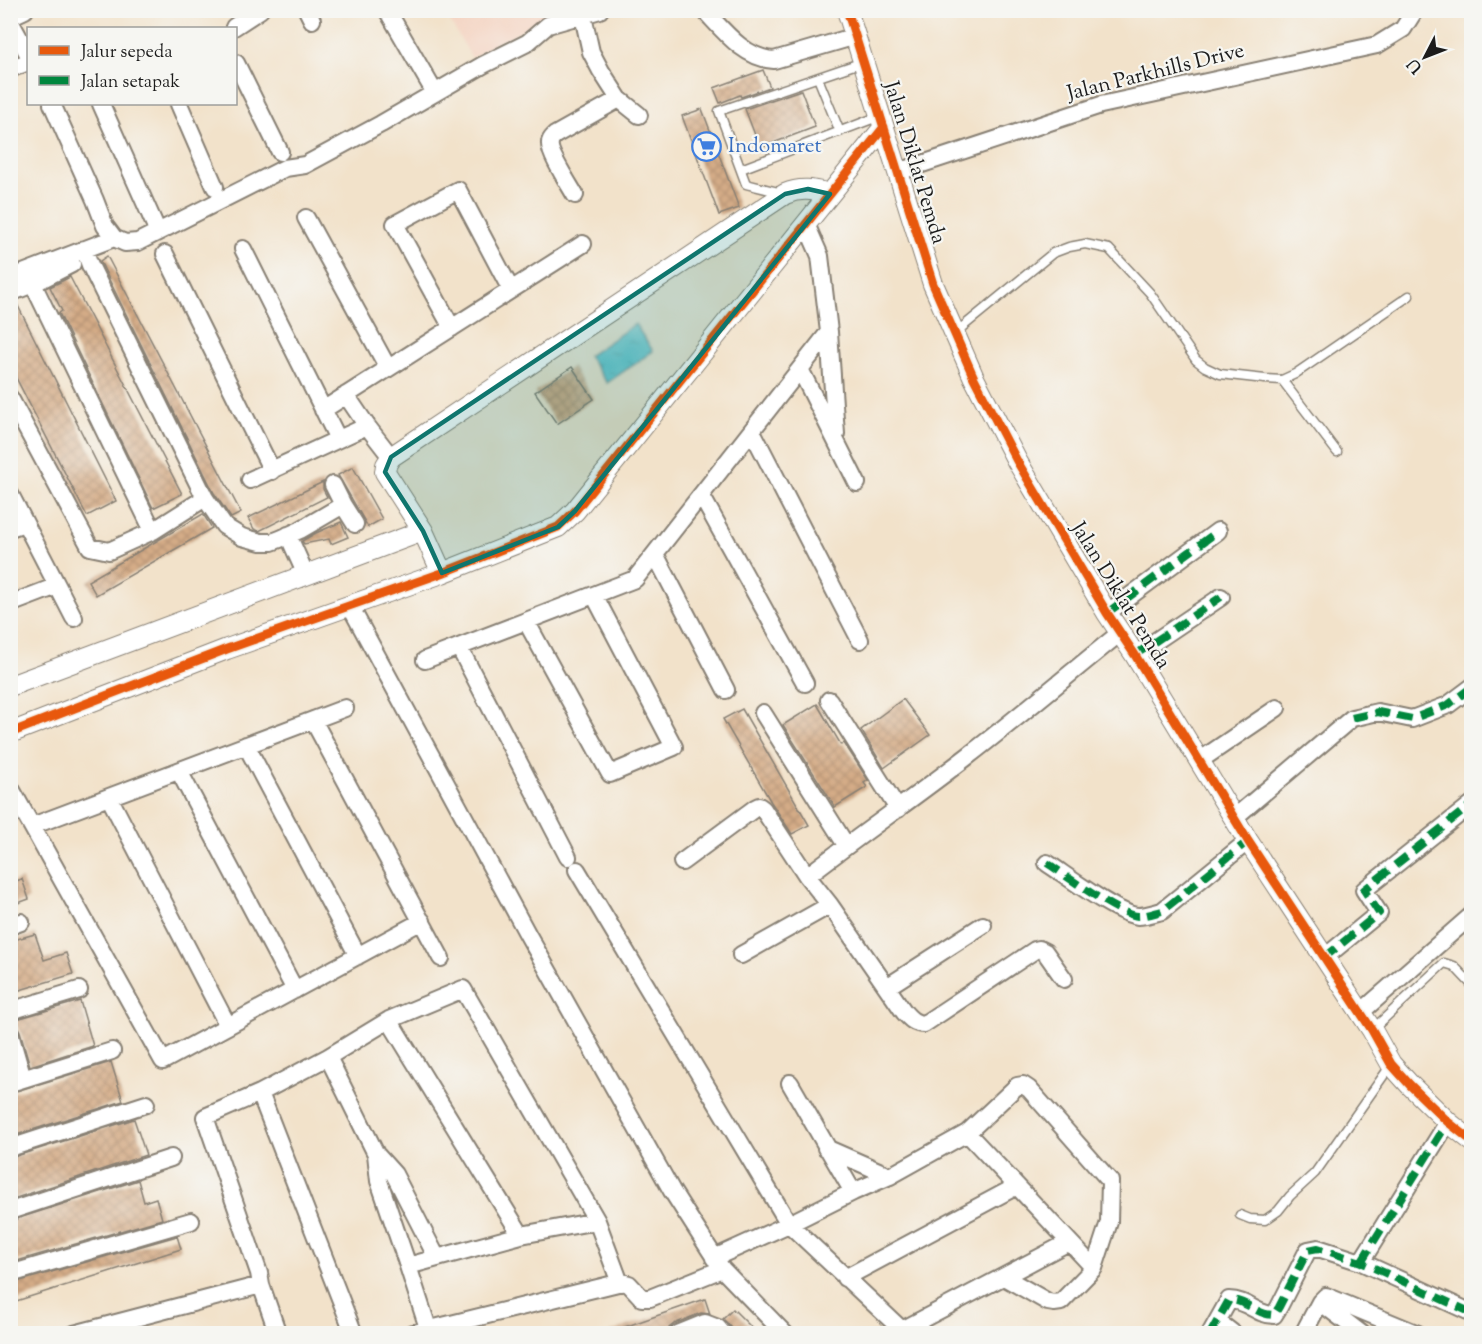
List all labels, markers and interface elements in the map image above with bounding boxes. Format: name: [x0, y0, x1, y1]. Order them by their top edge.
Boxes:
legend: [27, 27, 237, 105]
north arrow: [1395, 27, 1455, 87]
street label: Jalan Parkhills Drive: [1063, 36, 1248, 110]
text: Jalur sepeda: [80, 40, 172, 66]
text: U: [1402, 52, 1429, 78]
text: Jalan setapak: [80, 70, 180, 96]
street label: Jalan Diklat Pemda: [875, 77, 953, 248]
supermarket icon: Indomaret: [691, 131, 723, 163]
place label: Indomaret: [728, 132, 822, 162]
street label: Jalan Diklat Pemda: [1062, 516, 1178, 676]

